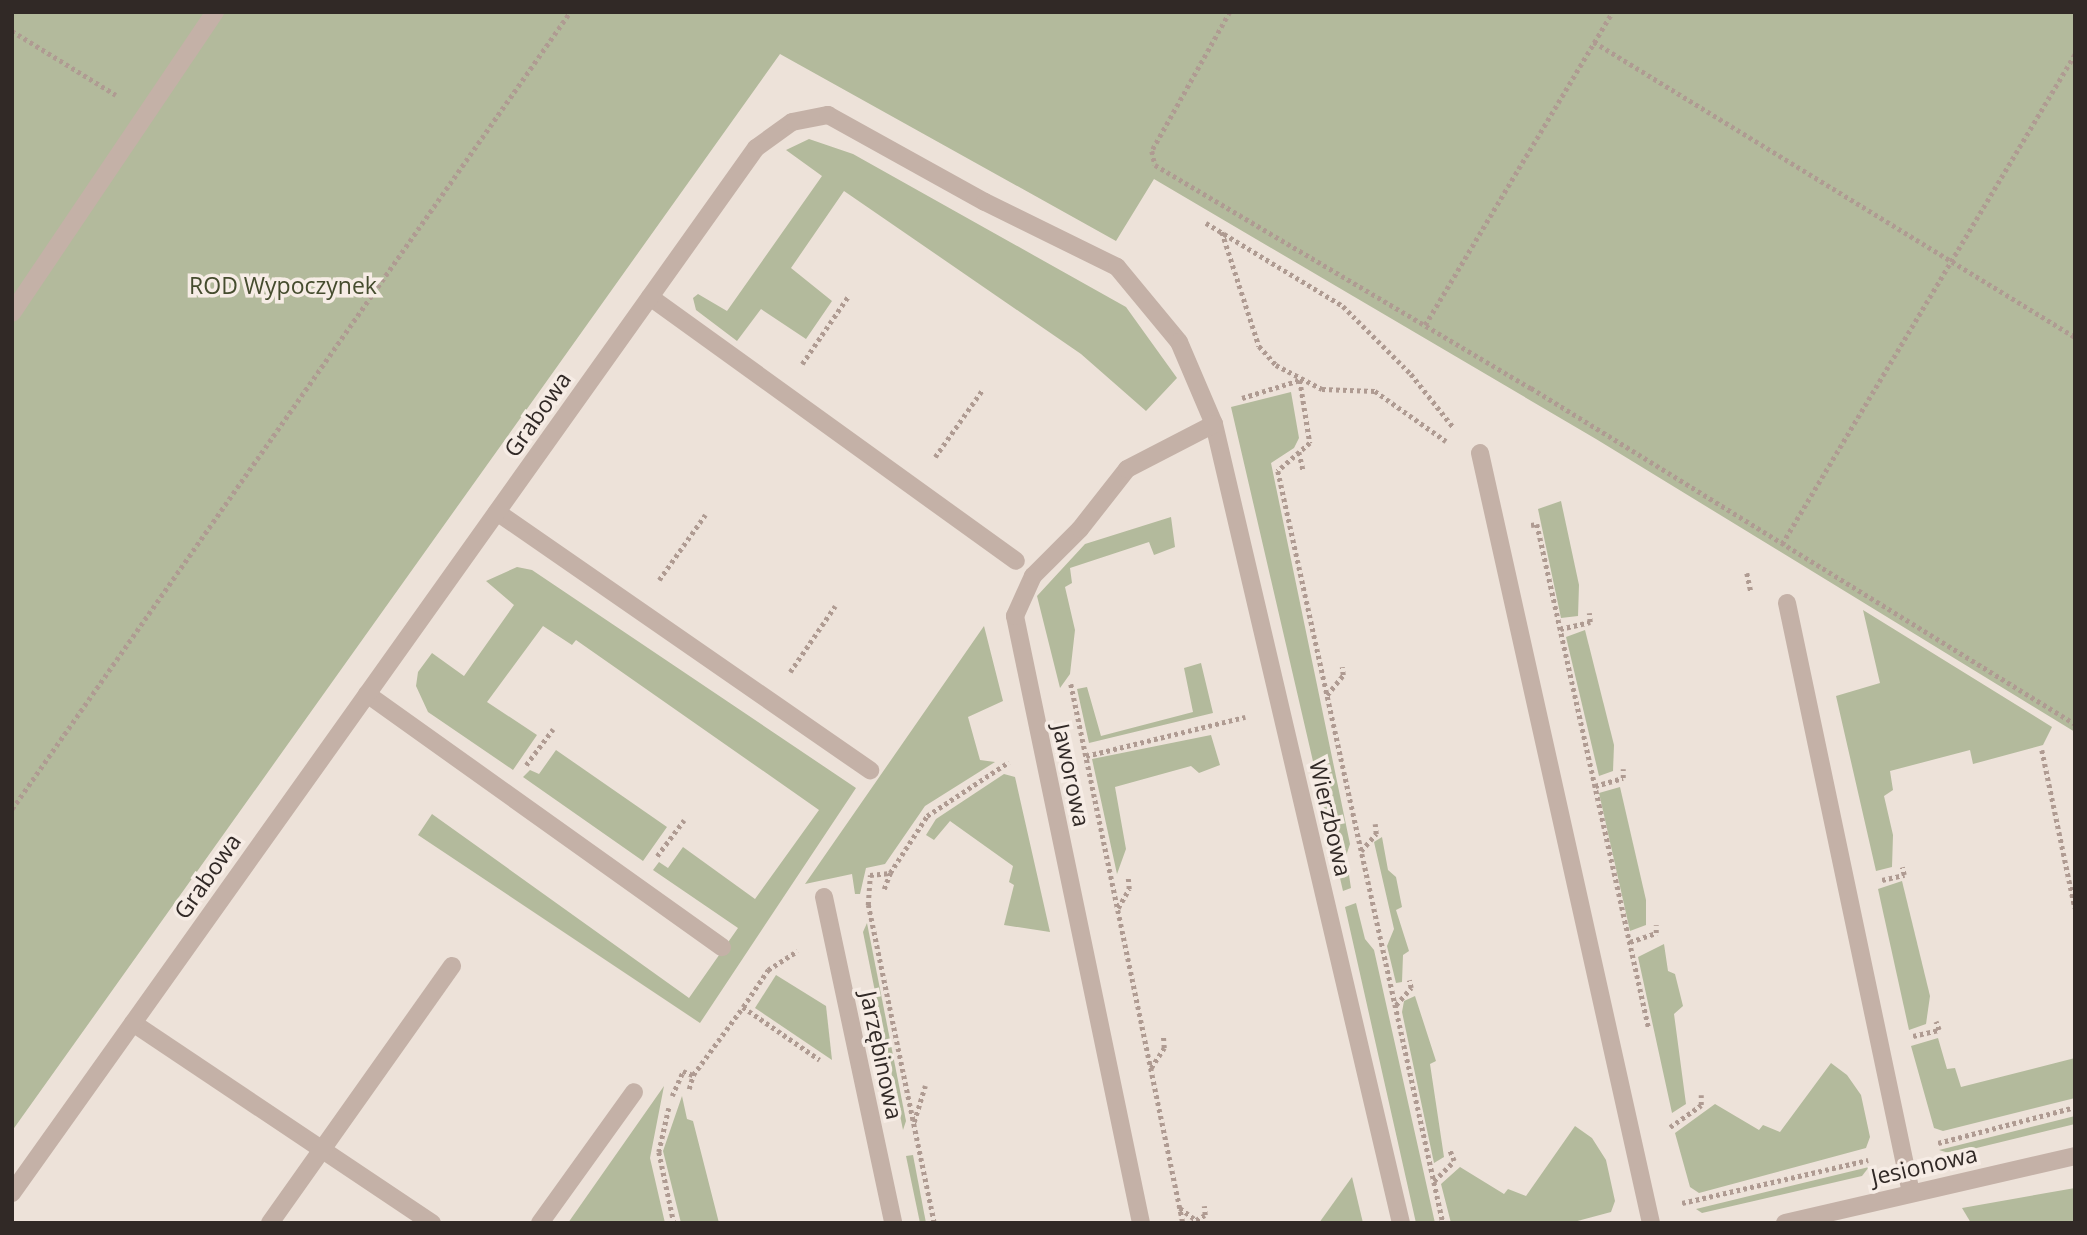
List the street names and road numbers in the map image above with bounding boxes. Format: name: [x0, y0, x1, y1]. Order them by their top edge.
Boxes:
street label: Grabowa: [498, 366, 576, 462]
street label: Jaworowa: [1048, 721, 1096, 829]
street label: Wierzbowa: [1304, 757, 1358, 879]
street label: Grabowa: [168, 828, 246, 924]
street label: Jarzębinowa: [855, 988, 909, 1122]
street label: Jesionowa: [1868, 1139, 1980, 1191]

